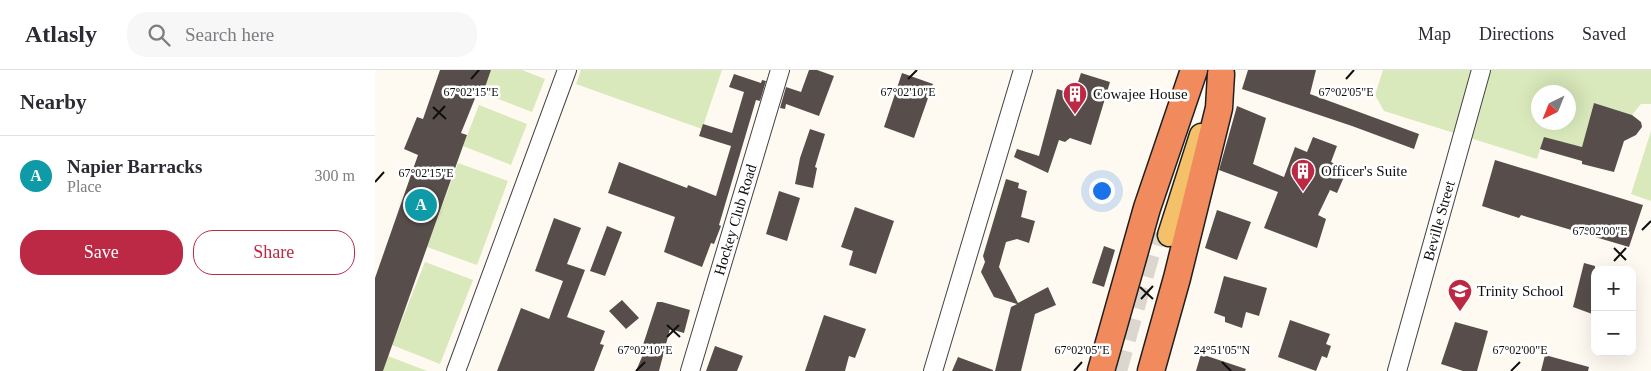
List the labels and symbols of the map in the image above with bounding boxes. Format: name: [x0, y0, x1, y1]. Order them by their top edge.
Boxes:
building icon: Cowajee House: [1062, 81, 1088, 115]
text: 67°02'15"E: [443, 85, 499, 99]
text: 67°02'10"E: [880, 85, 936, 99]
text: 67°02'05"E: [1318, 85, 1374, 99]
north arrow: [1531, 85, 1576, 130]
place label: Cowajee House: [1093, 86, 1188, 102]
building icon: Officer's Suite: [1290, 158, 1316, 192]
street label: Hockey Club Road: [711, 162, 760, 277]
place label: Officer's Suite: [1321, 163, 1407, 179]
text: 67°02'15"E: [398, 166, 454, 180]
your location: [1089, 178, 1115, 204]
street label: Beville Street: [1420, 178, 1458, 262]
pin: A: [405, 186, 437, 224]
text: 67°02'00"E: [1572, 224, 1628, 238]
school or university icon: Trinity School: [1447, 278, 1473, 312]
place label: Trinity School: [1477, 283, 1564, 299]
text: 67°02'10"E: [617, 343, 673, 357]
text: 67°02'05"E: [1054, 343, 1110, 357]
text: 24°51'05"N: [1194, 343, 1251, 357]
text: 67°02'00"E: [1492, 343, 1548, 357]

